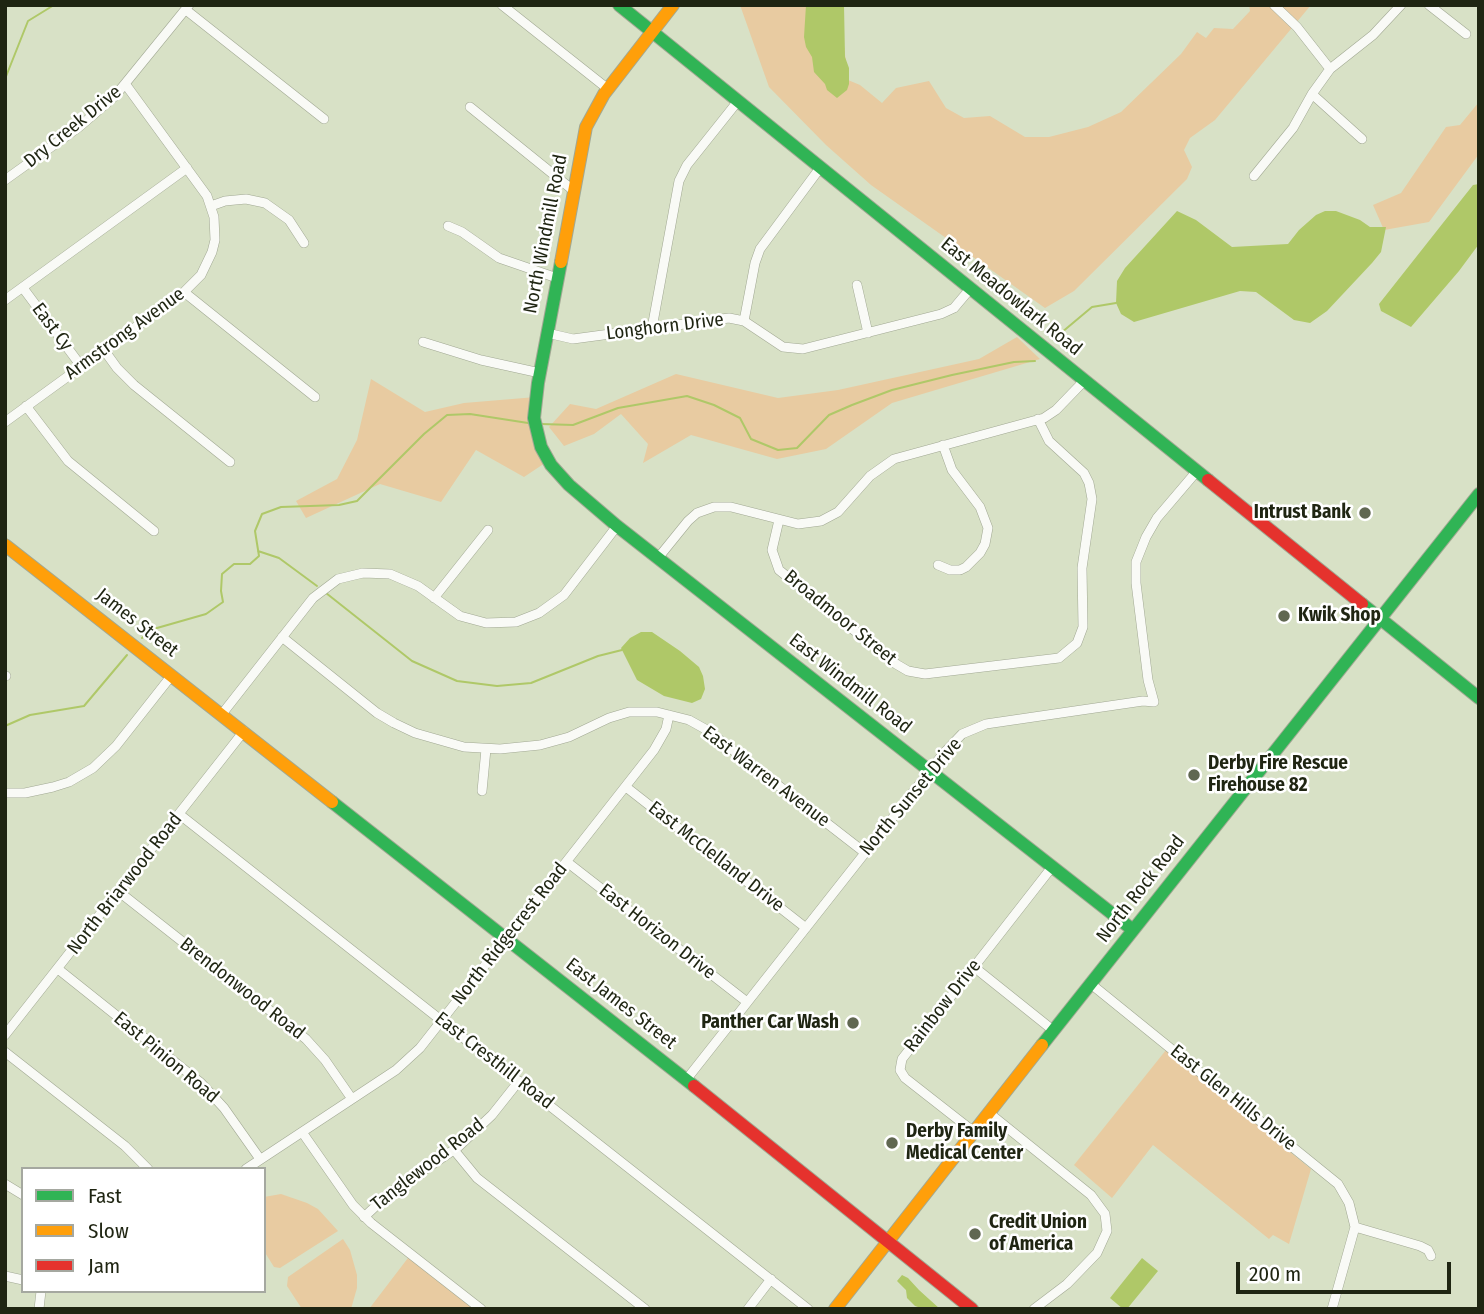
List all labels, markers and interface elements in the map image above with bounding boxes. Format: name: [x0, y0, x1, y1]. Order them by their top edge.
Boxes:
street label: Dry Creek Drive: [20, 81, 126, 173]
street label: North Windmill Road: [519, 153, 573, 315]
street label: East Meadowlark Road: [936, 233, 1086, 361]
street label: Armstrong Avenue: [61, 283, 189, 385]
street label: East Cy: [27, 299, 77, 355]
street label: Longhorn Drive: [605, 308, 725, 346]
place label: Intrust Bank: [1254, 502, 1351, 524]
marker: Intrust Bank: [1357, 505, 1373, 521]
street label: Broadmoor Street: [779, 566, 901, 670]
street label: James Street: [91, 584, 183, 662]
place label: Kwik Shop: [1298, 605, 1381, 627]
marker: Kwik Shop: [1276, 608, 1292, 624]
street label: East Windmill Road: [784, 629, 916, 739]
street label: East Warren Avenue: [698, 722, 834, 832]
street label: North Sunset Drive: [855, 734, 967, 860]
place label: Derby Fire Rescue Firehouse 82: [1208, 753, 1348, 797]
marker: Derby Fire Rescue Firehouse 82: [1186, 767, 1202, 783]
street label: East McClelland Drive: [644, 797, 788, 917]
street label: North Briarwood Road: [63, 809, 187, 959]
street label: North Rock Road: [1092, 831, 1190, 947]
street label: North Ridgecrest Road: [447, 858, 573, 1010]
street label: East Horizon Drive: [594, 879, 720, 985]
street label: Brendonwood Road: [175, 933, 309, 1045]
street label: East James Street: [561, 954, 681, 1054]
street label: Rainbow Drive: [900, 955, 986, 1057]
street label: East Pinion Road: [109, 1007, 223, 1109]
street label: East Cresthill Road: [430, 1008, 558, 1114]
place label: Panther Car Wash: [701, 1012, 839, 1034]
marker: Panther Car Wash: [845, 1015, 861, 1031]
street label: East Glen Hills Drive: [1165, 1040, 1301, 1156]
street label: Tanglewood Road: [367, 1114, 489, 1216]
place label: Derby Family Medical Center: [906, 1121, 1023, 1165]
marker: Derby Family Medical Center: [884, 1135, 900, 1151]
legend: [21, 1167, 266, 1293]
text: Fast: [88, 1183, 122, 1209]
place label: Credit Union of America: [989, 1212, 1087, 1256]
text: Slow: [88, 1218, 129, 1244]
marker: Credit Union of America: [967, 1226, 983, 1242]
scale bar: [1239, 1248, 1454, 1292]
text: Jam: [88, 1253, 120, 1279]
text: 200 m: [1249, 1261, 1301, 1287]

